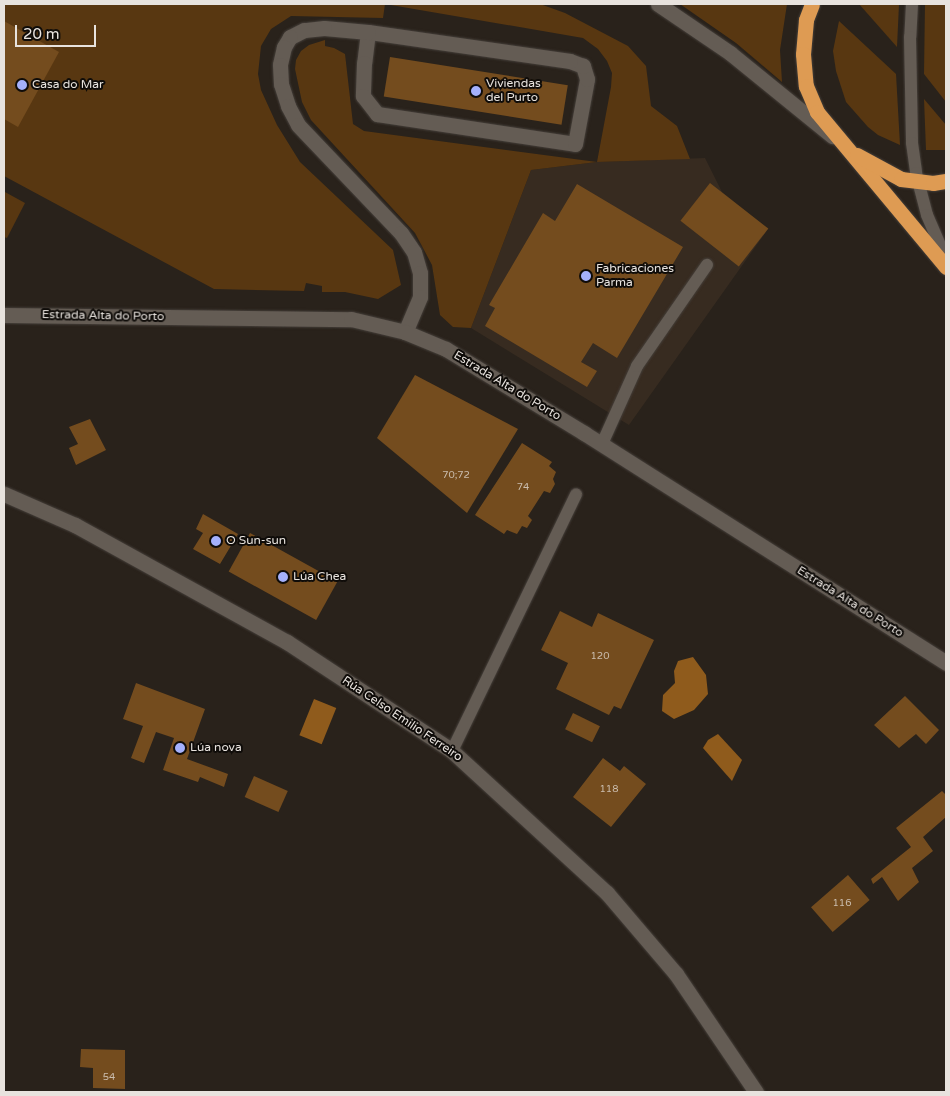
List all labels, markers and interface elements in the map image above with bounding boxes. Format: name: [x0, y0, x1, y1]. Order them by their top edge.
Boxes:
scale bar: [18, 15, 99, 47]
text: 20 m: [23, 25, 60, 43]
place label: Viviendas del Purto: [486, 77, 541, 105]
place label: Casa do Mar: [32, 78, 104, 92]
marker: Casa do Mar: [16, 79, 28, 91]
marker: Viviendas del Purto: [470, 85, 482, 97]
place label: Fabricaciones Parma: [596, 262, 674, 290]
marker: Fabricaciones Parma: [580, 270, 592, 282]
street label: Estrada Alta do Porto: [42, 308, 164, 324]
street label: Estrada Alta do Porto: [451, 348, 563, 424]
house number: 70;72: [442, 470, 470, 482]
house number: 74: [517, 482, 529, 494]
place label: O Sun-sun: [226, 534, 286, 548]
marker: O Sun-sun: [210, 535, 222, 547]
street label: Estrada Alta do Porto: [794, 563, 906, 641]
place label: Lúa Chea: [293, 570, 346, 584]
marker: Lúa Chea: [277, 571, 289, 583]
house number: 120: [591, 651, 609, 663]
street label: Rúa Celso Emilio Ferreiro: [339, 673, 465, 765]
place label: Lúa nova: [190, 741, 242, 755]
marker: Lúa nova: [174, 742, 186, 754]
house number: 118: [600, 784, 618, 796]
house number: 116: [833, 898, 851, 910]
house number: 54: [103, 1072, 115, 1084]

